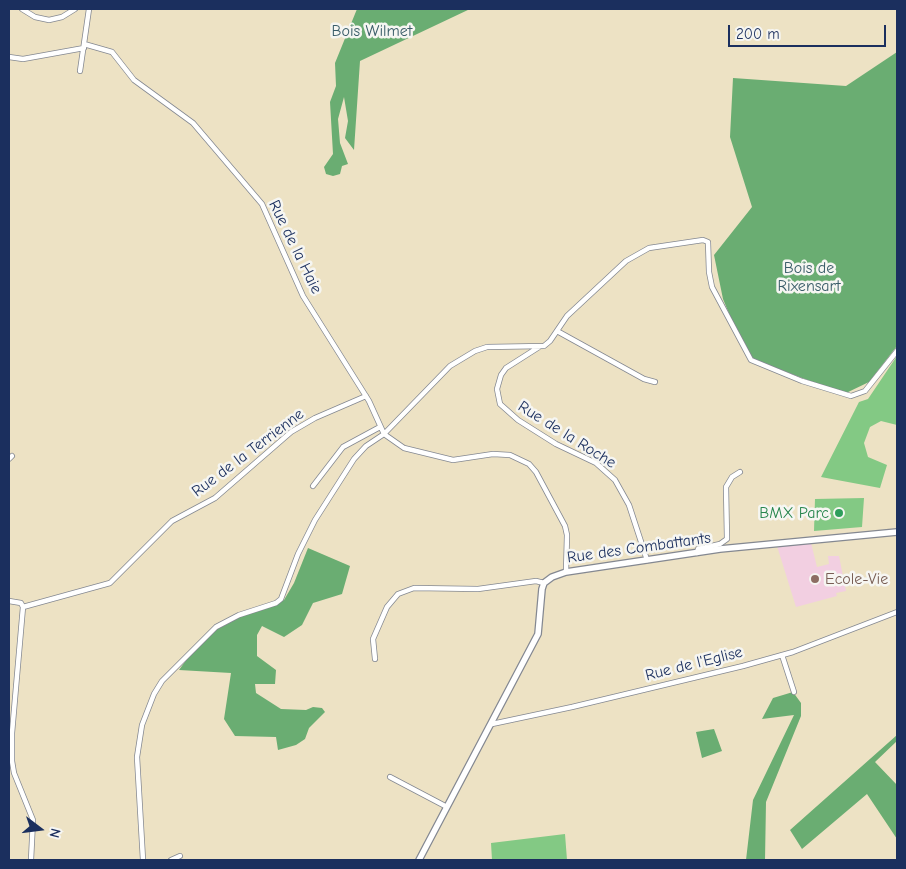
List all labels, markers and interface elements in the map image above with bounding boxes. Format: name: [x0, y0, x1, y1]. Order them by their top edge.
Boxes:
scale bar: [731, 15, 888, 47]
park label: Bois Wilmet: [332, 21, 412, 41]
text: 200 m: [736, 25, 780, 43]
street label: Rue de la Haie: [264, 197, 326, 297]
park label: Bois de Rixensart: [777, 258, 841, 296]
street label: Rue de la Roche: [514, 397, 620, 473]
street label: Rue de la Terrienne: [188, 405, 308, 501]
place label: BMX Parc: [759, 503, 829, 523]
marker: BMX Parc: [833, 507, 845, 519]
street label: Rue des Combattants: [566, 528, 712, 568]
place label: Ecole-Vie: [825, 569, 888, 589]
marker: Ecole-Vie: [809, 573, 821, 585]
street label: Rue de l'Eglise: [643, 643, 745, 685]
north arrow: [15, 804, 65, 854]
text: N: [46, 826, 64, 840]

